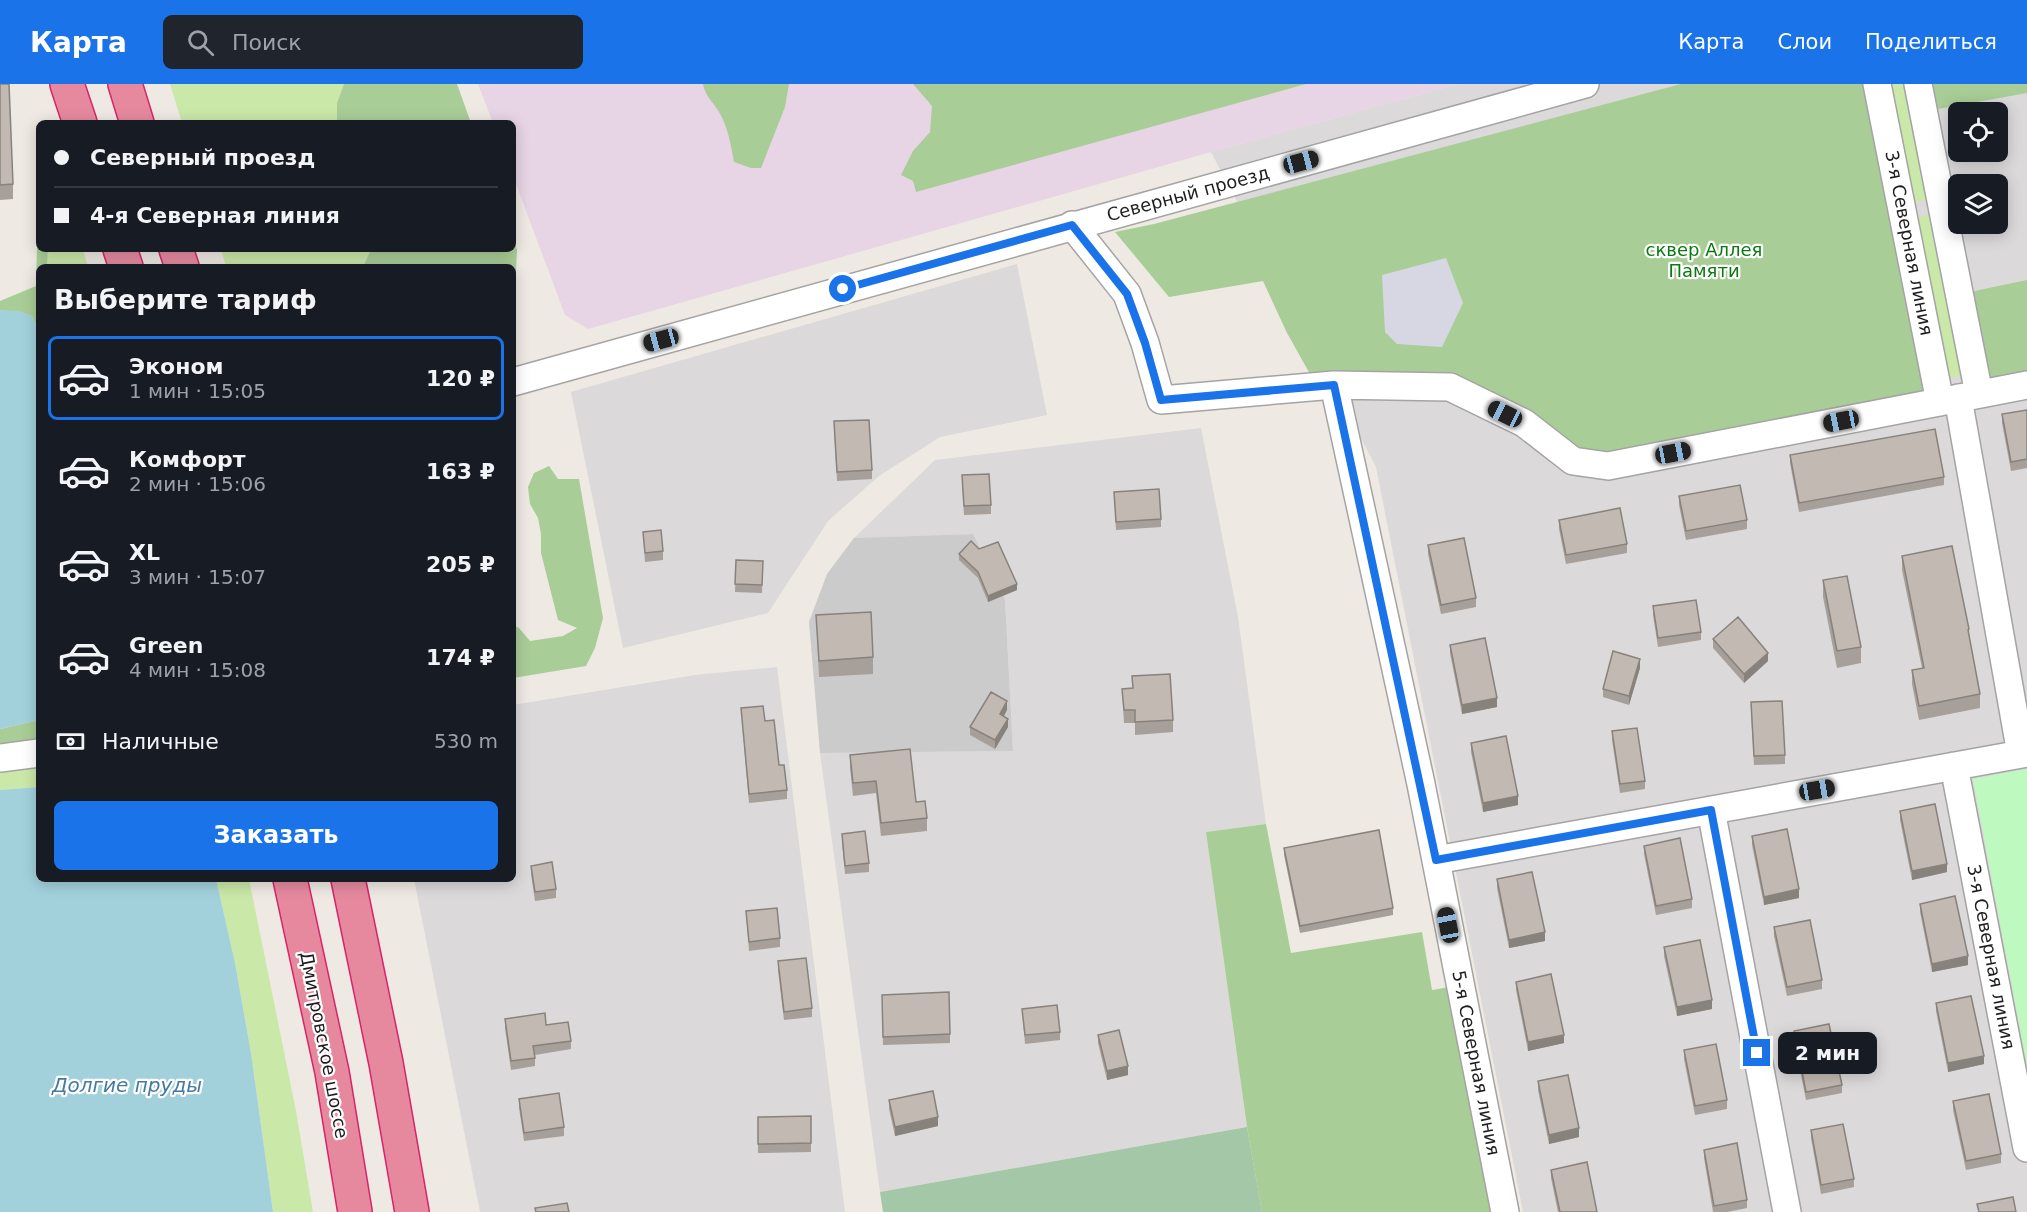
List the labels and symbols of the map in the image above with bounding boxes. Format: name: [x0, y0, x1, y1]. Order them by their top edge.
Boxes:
car: [1281, 149, 1321, 175]
street label: 3-я Северная линия: [1881, 149, 1938, 337]
street label: Северный проезд: [1104, 162, 1271, 225]
park label: сквер Аллея Памяти: [1646, 239, 1762, 281]
route start: [829, 275, 856, 302]
car: [641, 327, 681, 353]
car: [1485, 398, 1525, 430]
car: [1822, 409, 1860, 433]
car: [1654, 441, 1692, 465]
car: [1798, 778, 1836, 802]
street label: 3-я Северная линия: [1963, 863, 2020, 1051]
car: [1436, 906, 1460, 944]
street label: Дмитровское шоссе: [296, 950, 353, 1140]
street label: 5-я Северная линия: [1448, 969, 1505, 1157]
callout: 2 мин: [1778, 1032, 1877, 1074]
route end: [1743, 1039, 1770, 1066]
water label: Долгие пруды: [51, 1073, 202, 1097]

